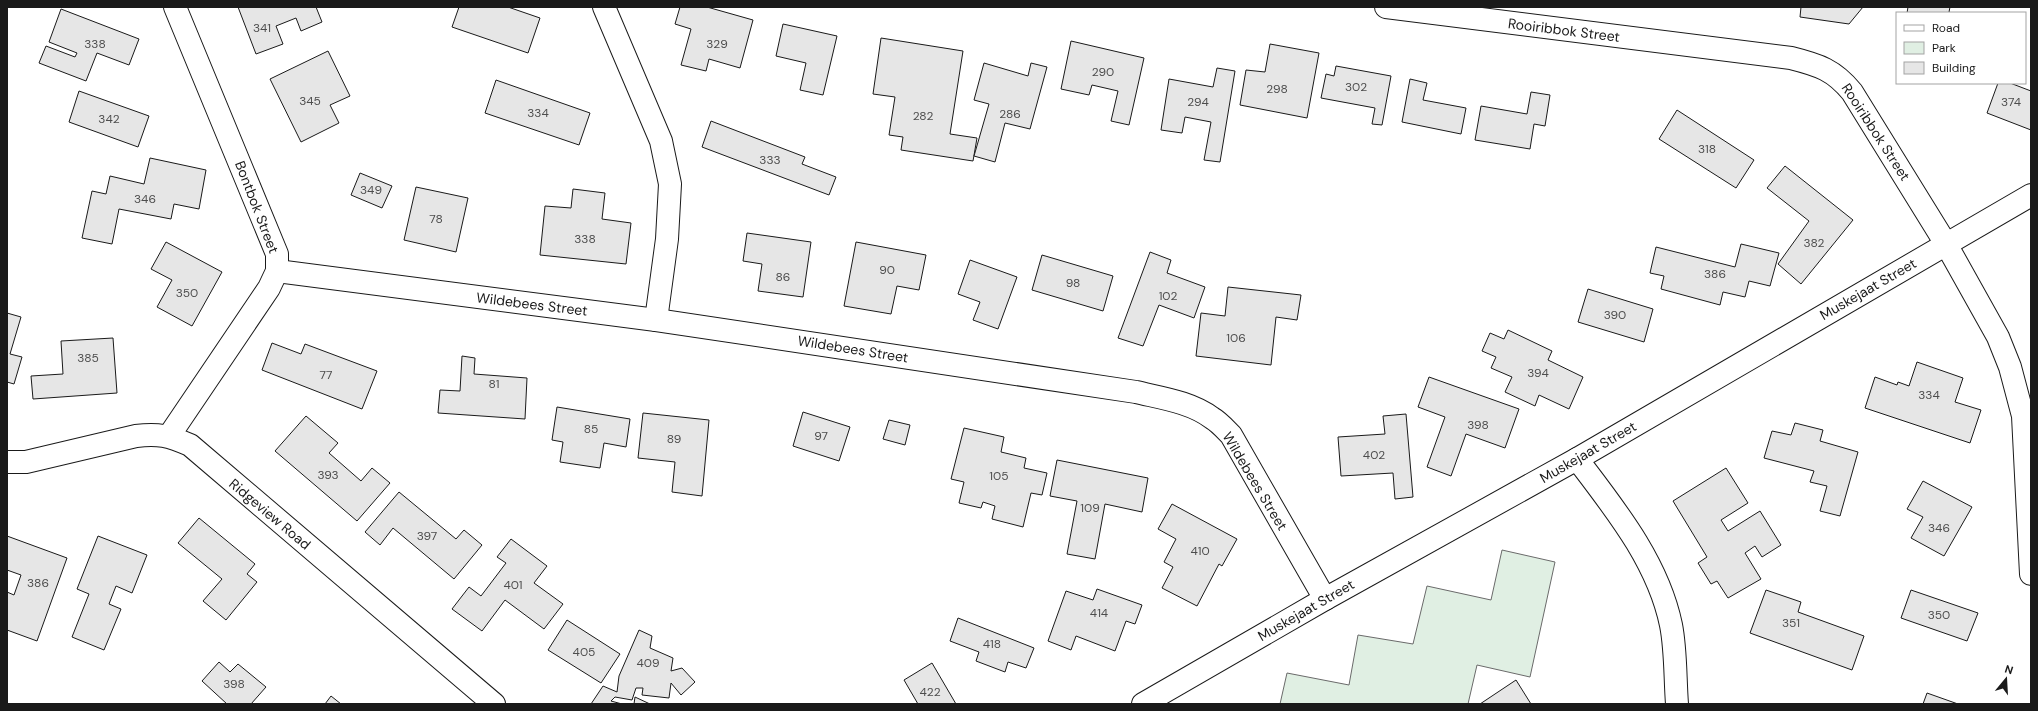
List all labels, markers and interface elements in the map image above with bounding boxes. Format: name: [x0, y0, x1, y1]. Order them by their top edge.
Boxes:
legend: [1896, 12, 2026, 84]
street label: Rooiribbok Street: [1507, 14, 1621, 46]
house number: 341: [253, 20, 271, 36]
text: Road: [1932, 20, 1960, 36]
house number: 338: [84, 36, 106, 52]
house number: 329: [706, 36, 728, 52]
text: Park: [1932, 40, 1956, 56]
text: Building: [1932, 60, 1976, 76]
house number: 290: [1092, 64, 1114, 80]
house number: 302: [1345, 79, 1367, 95]
street label: Rooiribbok Street: [1838, 80, 1914, 184]
house number: 298: [1266, 81, 1288, 97]
house number: 345: [299, 93, 321, 109]
house number: 294: [1187, 94, 1209, 110]
house number: 374: [2001, 94, 2021, 110]
house number: 334: [527, 105, 549, 121]
house number: 286: [999, 106, 1021, 122]
house number: 282: [913, 108, 933, 124]
house number: 342: [98, 111, 120, 127]
house number: 318: [1698, 141, 1716, 157]
house number: 333: [759, 152, 781, 168]
street label: Bontbok Street: [231, 158, 283, 256]
house number: 349: [360, 182, 382, 198]
house number: 346: [134, 191, 156, 207]
house number: 78: [429, 211, 443, 227]
house number: 338: [574, 231, 596, 247]
house number: 382: [1803, 235, 1825, 251]
street label: Muskejaat Street: [1816, 254, 1920, 324]
house number: 90: [879, 262, 895, 278]
house number: 386: [1704, 266, 1726, 282]
house number: 86: [776, 269, 790, 285]
house number: 98: [1066, 275, 1080, 291]
house number: 350: [176, 285, 198, 301]
street label: Wildebees Street: [475, 288, 589, 320]
house number: 102: [1159, 288, 1177, 304]
house number: 390: [1604, 307, 1626, 323]
house number: 106: [1226, 330, 1246, 346]
street label: Wildebees Street: [796, 331, 910, 367]
house number: 385: [77, 350, 99, 366]
house number: 394: [1527, 365, 1549, 381]
house number: 77: [320, 367, 332, 383]
house number: 81: [489, 376, 499, 392]
house number: 334: [1918, 387, 1940, 403]
house number: 398: [1467, 417, 1489, 433]
street label: Muskejaat Street: [1536, 417, 1640, 487]
house number: 85: [584, 421, 598, 437]
house number: 97: [814, 428, 828, 444]
street label: Wildebees Street: [1218, 428, 1292, 534]
house number: 89: [667, 431, 681, 447]
house number: 402: [1363, 447, 1385, 463]
house number: 393: [317, 467, 339, 483]
house number: 105: [989, 468, 1009, 484]
street label: Ridgeview Road: [225, 475, 315, 553]
house number: 109: [1080, 500, 1100, 516]
house number: 346: [1928, 520, 1950, 536]
house number: 397: [417, 528, 437, 544]
house number: 410: [1190, 543, 1210, 559]
house number: 386: [27, 575, 49, 591]
street label: Muskejaat Street: [1254, 575, 1358, 645]
house number: 401: [503, 577, 523, 593]
house number: 414: [1090, 605, 1108, 621]
house number: 350: [1928, 607, 1950, 623]
house number: 351: [1782, 615, 1800, 631]
house number: 418: [983, 636, 1001, 652]
house number: 405: [573, 644, 595, 660]
house number: 409: [636, 655, 660, 671]
north arrow: [1986, 659, 2026, 699]
text: N: [2003, 662, 2015, 677]
house number: 398: [223, 676, 245, 692]
house number: 422: [919, 684, 941, 700]

